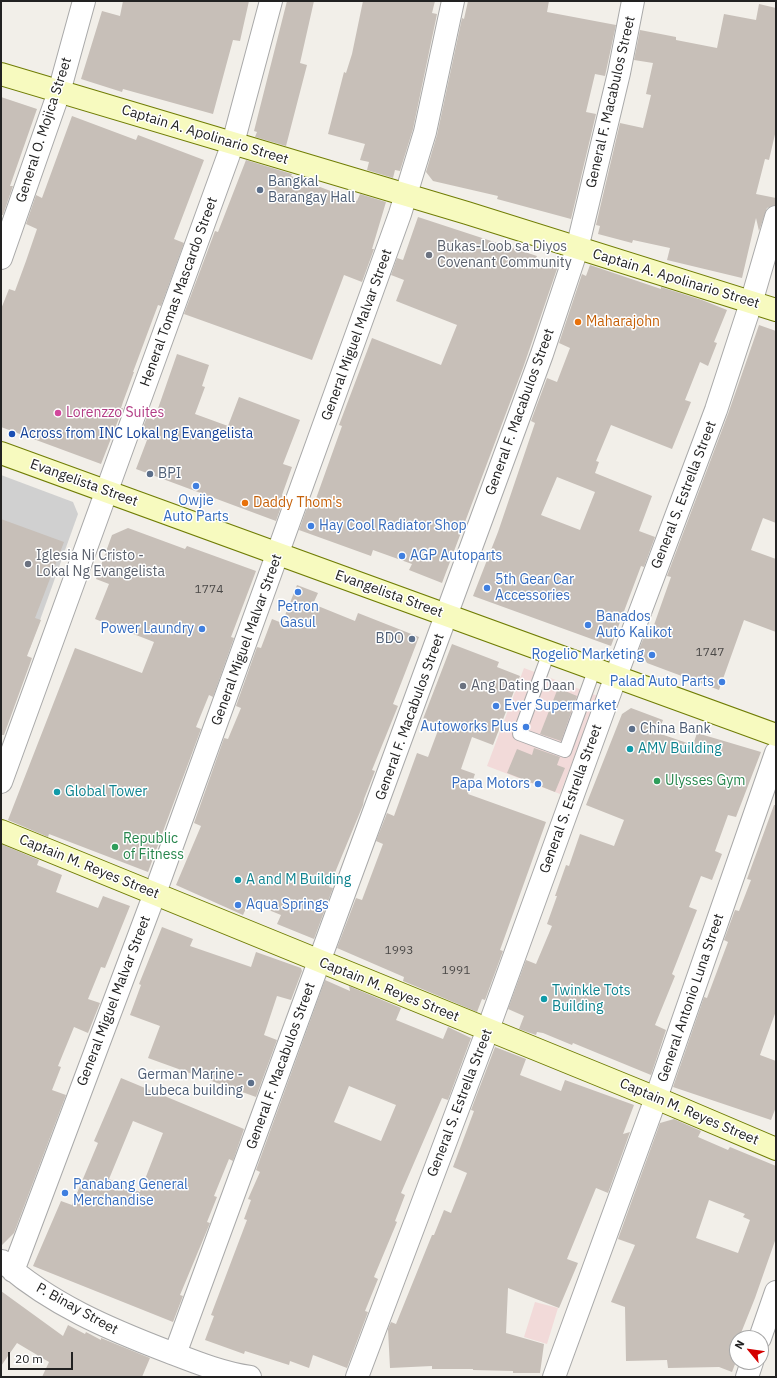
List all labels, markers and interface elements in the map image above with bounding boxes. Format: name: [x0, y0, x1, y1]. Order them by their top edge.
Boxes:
street label: General F. Macabulos Street: [583, 14, 639, 190]
street label: General O. Mojica Street: [13, 55, 75, 205]
street label: Captain A. Apolinario Street: [120, 102, 290, 168]
place label: Bangkal Barangay Hall: [268, 174, 355, 206]
marker: Bangkal Barangay Hall: [255, 185, 265, 195]
street label: Heneral Tomas Mascardo Street: [137, 195, 221, 389]
place label: Bukas-Loob sa Diyos Covenant Community: [437, 239, 572, 272]
street label: Captain A. Apolinario Street: [591, 246, 761, 312]
street label: General Miguel Malvar Street: [318, 247, 396, 423]
marker: Bukas-Loob sa Diyos Covenant Community: [424, 250, 434, 260]
place label: Maharajohn: [586, 314, 660, 330]
marker: Maharajohn: [573, 317, 583, 327]
street label: General F. Macabulos Street: [482, 326, 558, 498]
place label: Lorenzzo Suites: [66, 405, 164, 421]
marker: Lorenzzo Suites: [53, 408, 63, 418]
street label: General S. Estrella Street: [648, 419, 720, 571]
place label: Across from INC Lokal ng Evangelista: [20, 426, 253, 442]
marker: Across from INC Lokal ng Evangelista: [7, 429, 17, 439]
street label: Evangelista Street: [28, 456, 140, 510]
place label: BPI: [158, 466, 181, 482]
marker: BPI: [145, 469, 155, 479]
marker: Owjie Auto Parts: [191, 481, 201, 491]
place label: Owjie Auto Parts: [163, 493, 229, 526]
place label: Daddy Thom's: [253, 495, 342, 511]
marker: Daddy Thom's: [240, 498, 250, 508]
place label: Hay Cool Radiator Shop: [319, 518, 467, 534]
marker: Hay Cool Radiator Shop: [306, 521, 316, 531]
place label: Iglesia Ni Cristo - Lokal Ng Evangelista: [36, 548, 165, 580]
place label: AGP Autoparts: [410, 548, 502, 564]
marker: AGP Autoparts: [397, 551, 407, 561]
street label: General Miguel Malvar Street: [208, 552, 286, 728]
marker: Iglesia Ni Cristo - Lokal Ng Evangelista: [23, 559, 33, 569]
street label: Evangelista Street: [333, 567, 445, 621]
place label: 5th Gear Car Accessories: [495, 572, 574, 604]
house number: 1774: [195, 583, 223, 597]
marker: 5th Gear Car Accessories: [482, 583, 492, 593]
marker: Petron Gasul: [293, 587, 303, 597]
place label: Petron Gasul: [277, 599, 319, 632]
place label: Banados Auto Kalikot: [596, 609, 672, 642]
marker: Banados Auto Kalikot: [583, 620, 593, 630]
place label: Power Laundry: [100, 621, 194, 637]
marker: Power Laundry: [197, 624, 207, 634]
street label: General F. Macabulos Street: [372, 631, 448, 803]
place label: BDO: [376, 631, 404, 647]
marker: BDO: [407, 634, 417, 644]
house number: 1747: [696, 646, 724, 660]
place label: Rogelio Marketing: [531, 647, 644, 663]
marker: Rogelio Marketing: [647, 650, 657, 660]
place label: Palad Auto Parts: [610, 674, 714, 690]
marker: Palad Auto Parts: [717, 677, 727, 687]
place label: Ang Dating Daan: [471, 678, 575, 694]
marker: Ang Dating Daan: [458, 681, 468, 691]
place label: Ever Supermarket: [504, 698, 617, 714]
marker: Ever Supermarket: [491, 701, 501, 711]
place label: Autoworks Plus: [420, 719, 518, 735]
place label: China Bank: [640, 721, 711, 737]
marker: Autoworks Plus: [521, 722, 531, 732]
street label: General S. Estrella Street: [536, 722, 606, 876]
marker: China Bank: [627, 724, 637, 734]
place label: AMV Building: [638, 741, 722, 757]
marker: AMV Building: [625, 744, 635, 754]
place label: Ulysses Gym: [665, 773, 745, 789]
place label: Papa Motors: [451, 776, 530, 792]
marker: Ulysses Gym: [652, 776, 662, 786]
marker: Papa Motors: [533, 779, 543, 789]
place label: Global Tower: [65, 784, 147, 800]
marker: Global Tower: [52, 787, 62, 797]
street label: Captain M. Reyes Street: [17, 831, 161, 903]
place label: Republic of Fitness: [123, 831, 184, 864]
marker: Republic of Fitness: [110, 842, 120, 852]
place label: A and M Building: [246, 872, 351, 888]
marker: A and M Building: [233, 875, 243, 885]
place label: Aqua Springs: [246, 897, 329, 913]
marker: Aqua Springs: [233, 900, 243, 910]
street label: General Antonio Luna Street: [654, 912, 728, 1084]
street label: General Miguel Malvar Street: [74, 913, 154, 1089]
house number: 1993: [385, 944, 413, 958]
street label: Captain M. Reyes Street: [317, 954, 461, 1026]
house number: 1991: [442, 964, 470, 978]
street label: General F. Macabulos Street: [243, 980, 319, 1152]
place label: Twinkle Tots Building: [552, 983, 630, 1016]
marker: Twinkle Tots Building: [539, 994, 549, 1004]
street label: General S. Estrella Street: [424, 1027, 496, 1179]
place label: German Marine - Lubeca building: [137, 1067, 243, 1100]
street label: Captain M. Reyes Street: [617, 1075, 761, 1149]
marker: German Marine - Lubeca building: [246, 1078, 256, 1088]
place label: Panabang General Merchandise: [73, 1177, 188, 1210]
marker: Panabang General Merchandise: [60, 1188, 70, 1198]
street label: P. Binay Street: [33, 1280, 121, 1338]
north arrow: [729, 1330, 769, 1370]
text: N: [731, 1338, 747, 1352]
scale bar: [10, 1344, 75, 1370]
text: 20 m: [15, 1351, 43, 1366]

